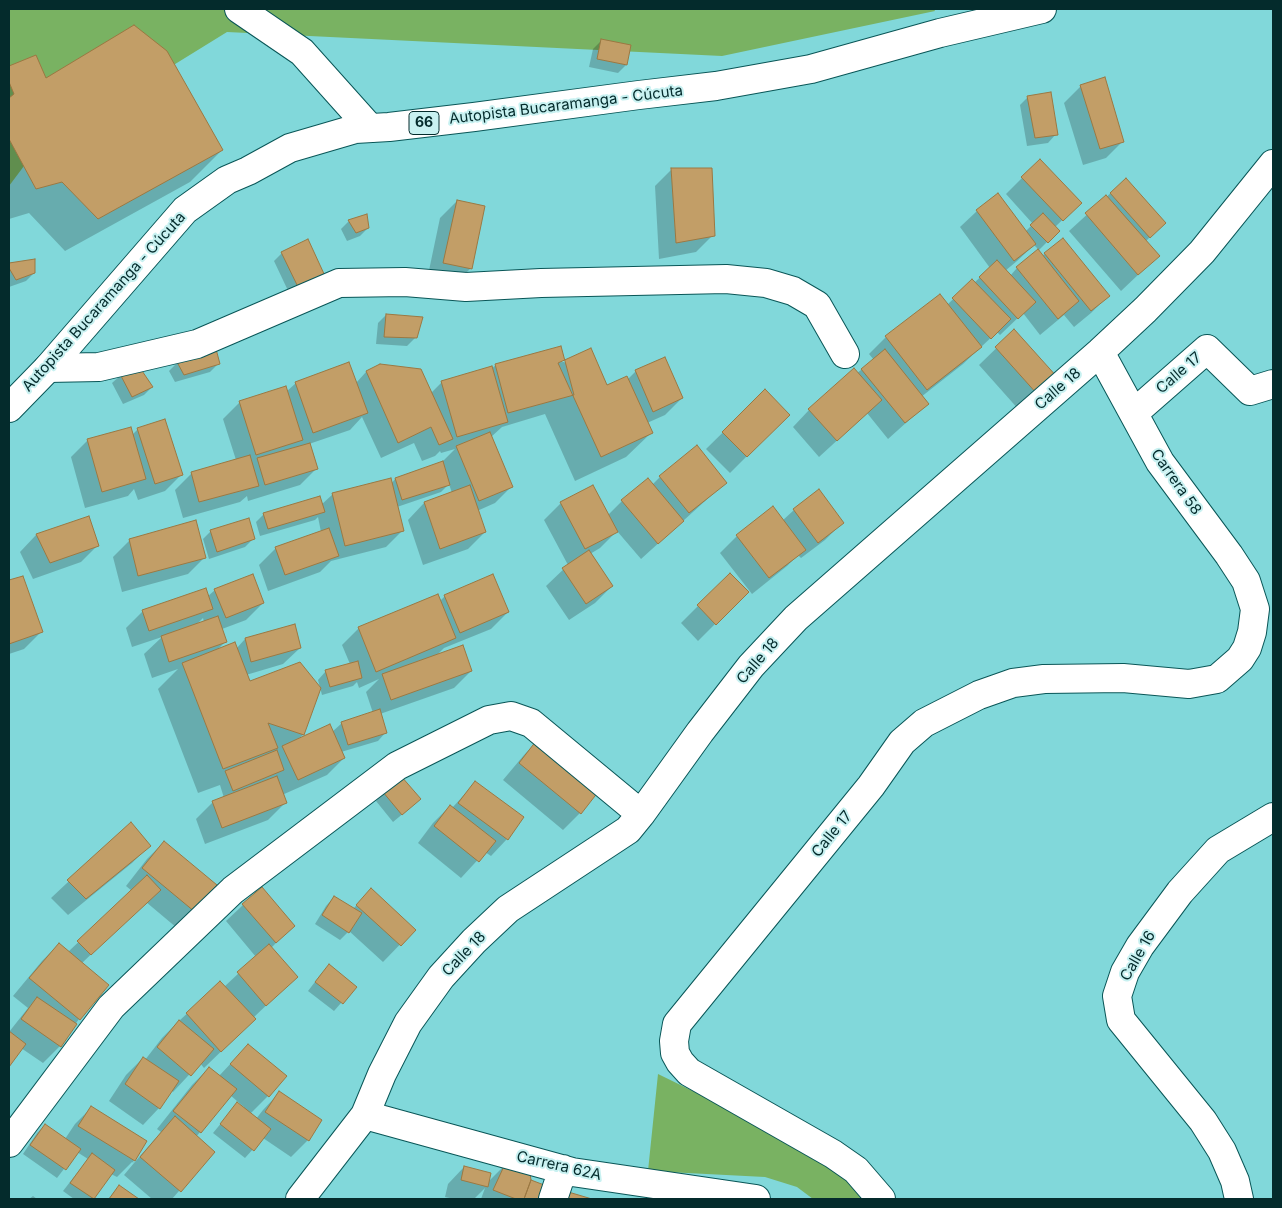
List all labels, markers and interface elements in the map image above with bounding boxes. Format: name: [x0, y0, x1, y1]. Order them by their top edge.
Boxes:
street label: Autopista Bucaramanga - Cúcuta: [448, 82, 684, 128]
road number: 66: [409, 112, 439, 134]
street label: Autopista Bucaramanga - Cúcuta: [19, 209, 189, 395]
street label: Calle 17: [1153, 348, 1205, 398]
street label: Calle 18: [1031, 364, 1085, 414]
street label: Carrera 58: [1147, 446, 1205, 518]
street label: Calle 18: [733, 634, 783, 688]
street label: Calle 17: [808, 807, 856, 861]
street label: Calle 18: [438, 928, 490, 980]
street label: Calle 16: [1116, 928, 1160, 984]
street label: Carrera 62A: [515, 1148, 603, 1184]

